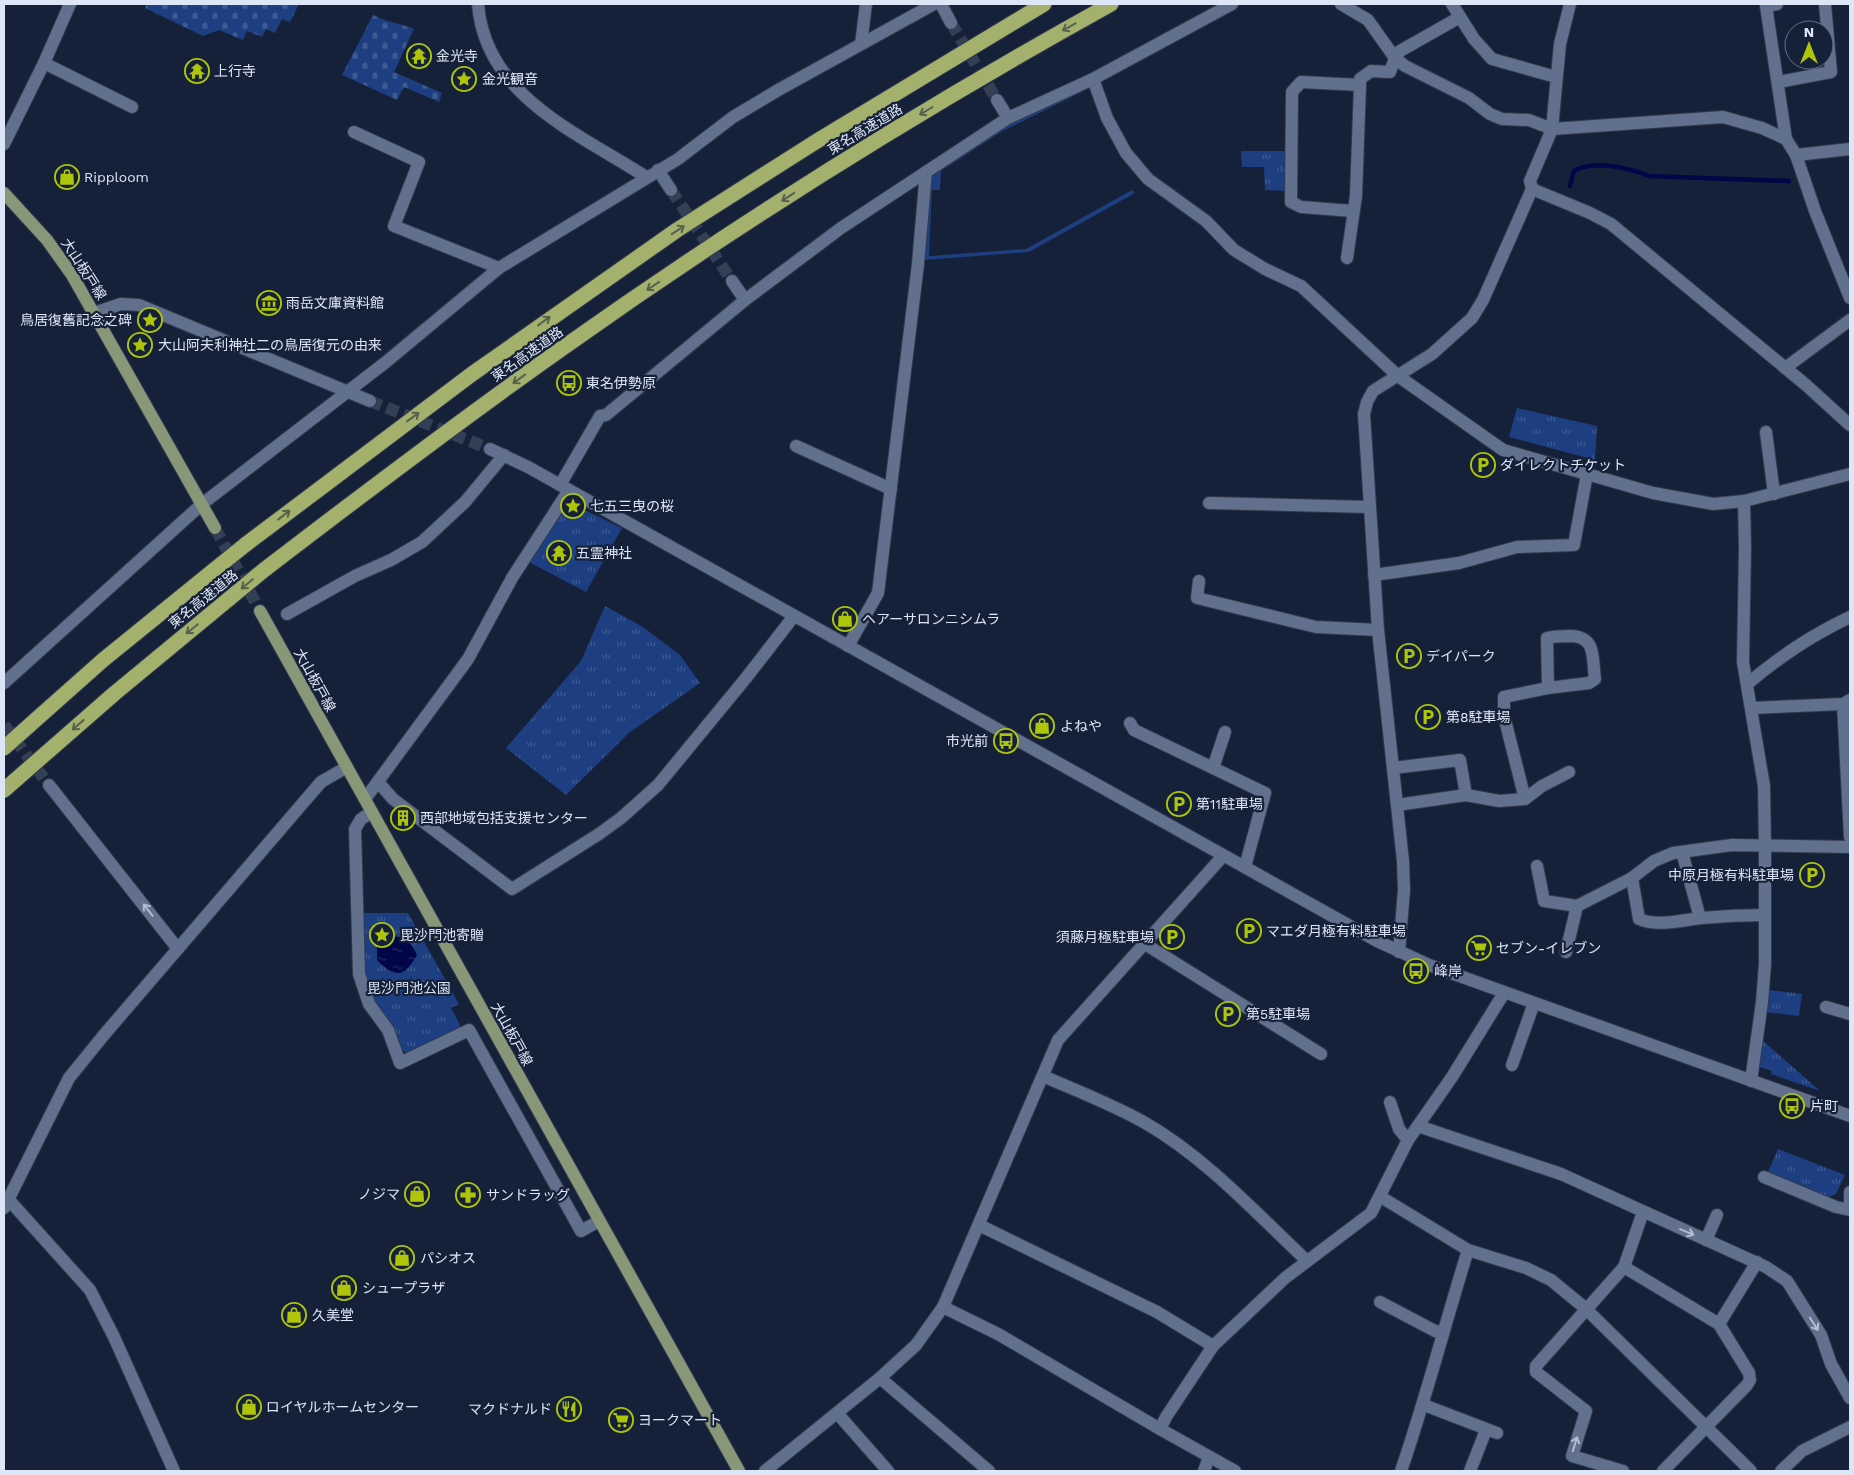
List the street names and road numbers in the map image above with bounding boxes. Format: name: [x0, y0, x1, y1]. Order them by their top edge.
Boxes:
street label: 東名高速道路: [825, 101, 905, 157]
street label: 大山板戸線: [58, 235, 110, 303]
street label: 東名高速道路: [488, 323, 566, 385]
street label: 東名高速道路: [165, 566, 241, 632]
street label: 大山板戸線: [291, 646, 339, 714]
street label: 大山板戸線: [488, 1000, 536, 1068]

